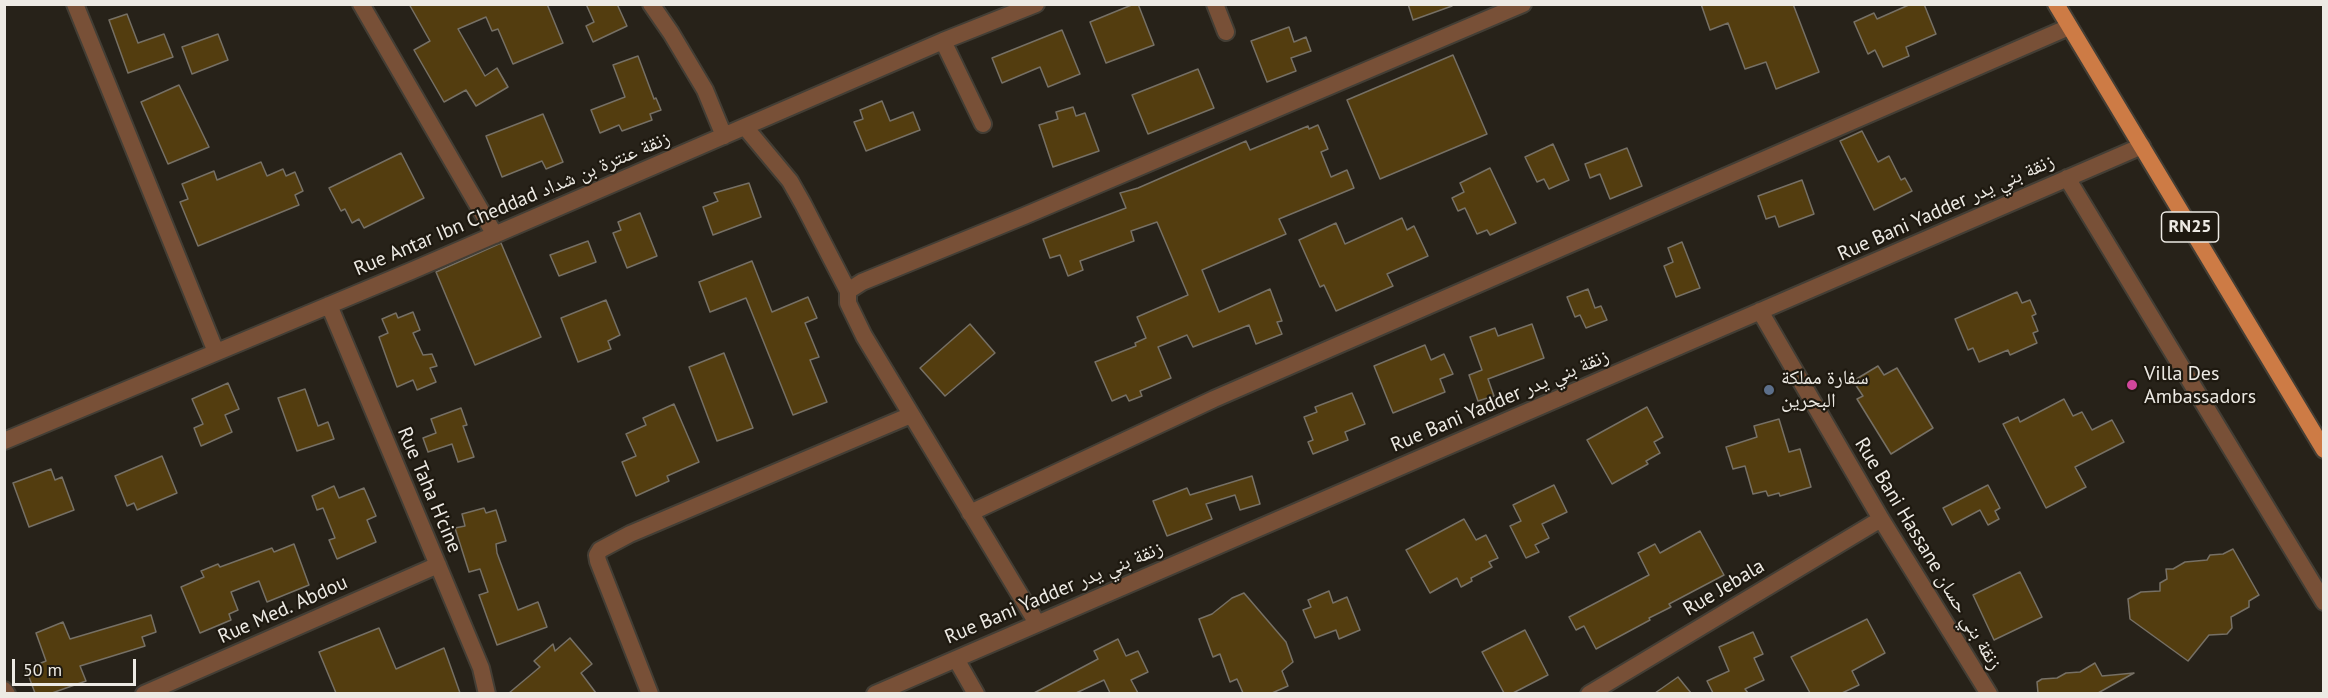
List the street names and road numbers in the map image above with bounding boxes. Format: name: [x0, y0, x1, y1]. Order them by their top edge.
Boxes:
street label: Rue Antar Ibn Cheddad زنقة عنترة بن شداد: [351, 126, 673, 282]
street label: Rue Bani Yadder زنقة بني يدر: [1834, 149, 2058, 267]
road number: RN25: [2162, 212, 2218, 242]
street label: Rue Bani Yadder زنقة بني يدر: [1387, 344, 1613, 458]
street label: Rue Taha H'cine: [392, 423, 466, 557]
street label: Rue Bani Hassane زنقة بني حسان: [1849, 434, 2007, 674]
street label: Rue Bani Yadder زنقة بني يدر: [941, 536, 1167, 650]
street label: Rue Jebala: [1679, 554, 1769, 622]
street label: Rue Med. Abdou: [215, 571, 351, 649]

